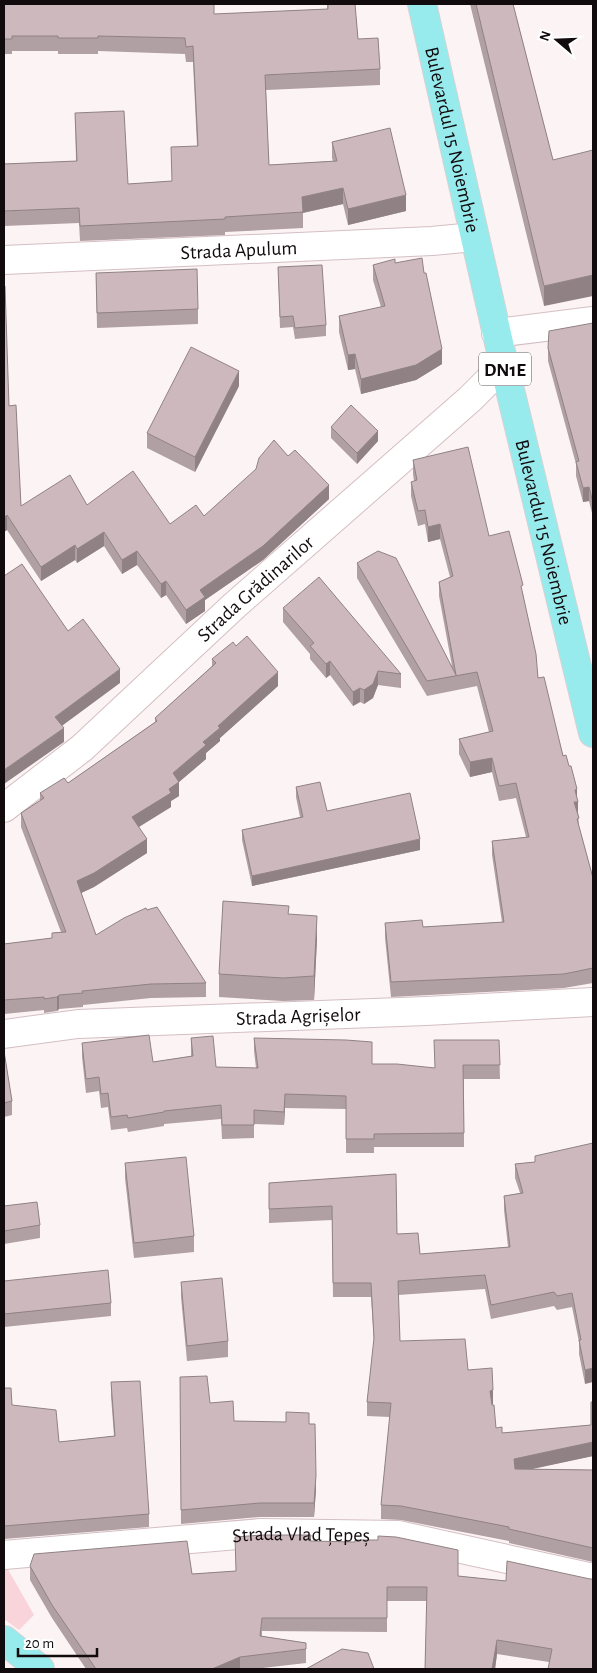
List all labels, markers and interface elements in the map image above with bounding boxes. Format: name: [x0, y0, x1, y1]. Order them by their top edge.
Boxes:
north arrow: [532, 15, 582, 65]
text: N: [537, 29, 554, 43]
street label: Bulevardul 15 Noiembrie: [421, 45, 483, 235]
street label: Strada Apulum: [180, 238, 298, 263]
road number: DN1E: [479, 352, 531, 386]
street label: Bulevardul 15 Noiembrie: [511, 438, 575, 627]
street label: Strada Grădinarilor: [194, 532, 318, 646]
street label: Strada Agrișelor: [236, 1004, 361, 1029]
street label: Strada Vlad Țepeș: [231, 1524, 370, 1547]
scale bar: [18, 1626, 96, 1658]
text: 20 m: [25, 1636, 54, 1651]

